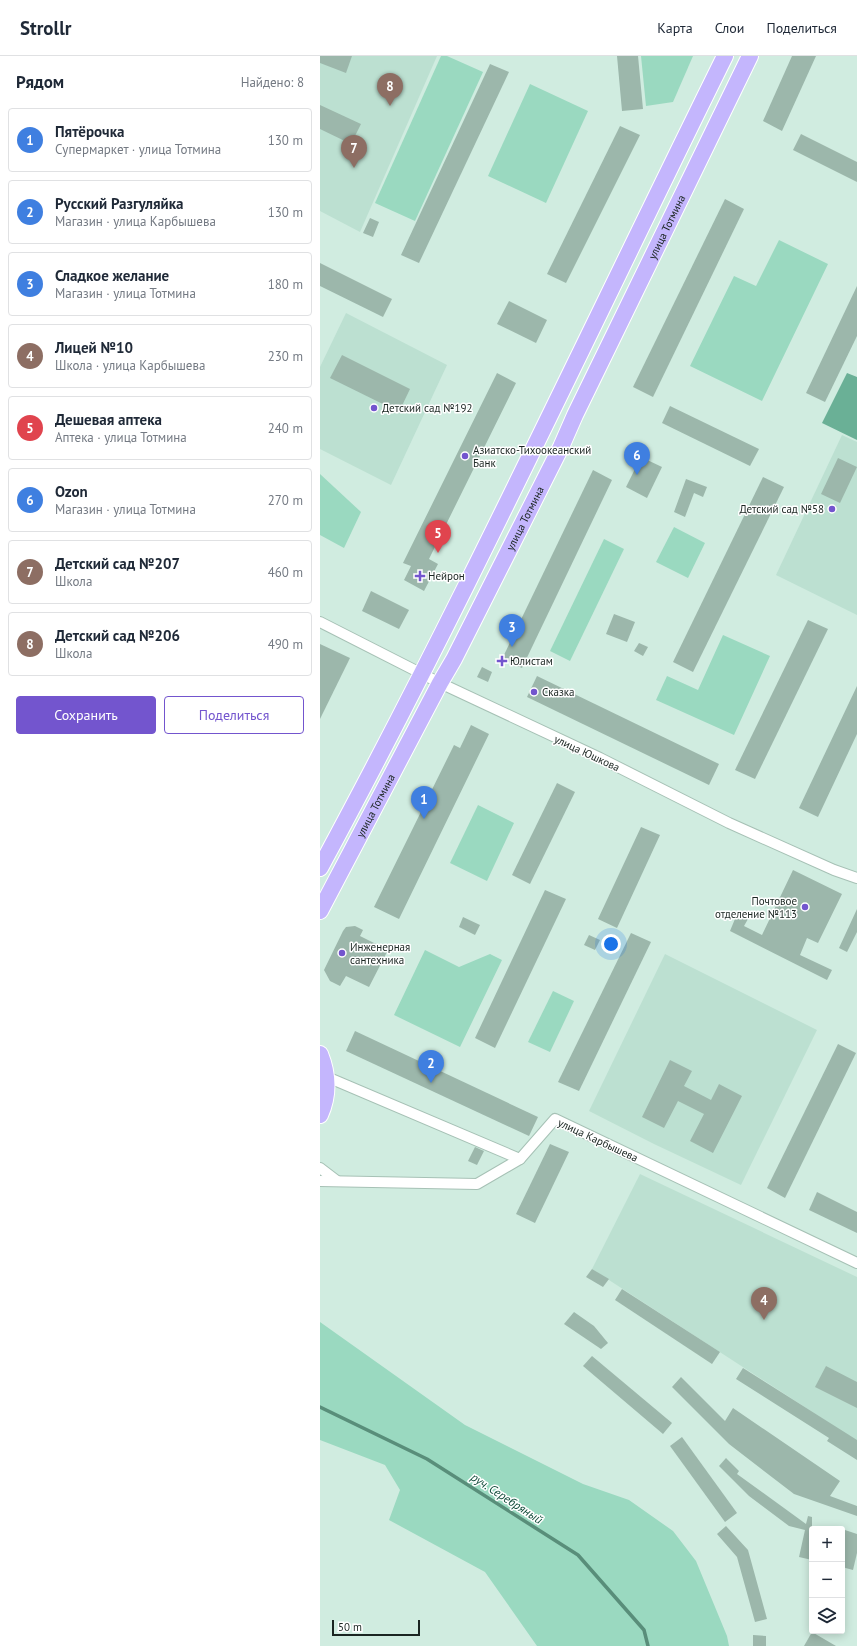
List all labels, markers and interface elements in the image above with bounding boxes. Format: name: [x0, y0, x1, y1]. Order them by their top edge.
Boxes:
text: Strollr: [20, 16, 71, 40]
text: Карта: [657, 19, 693, 37]
text: Слои: [715, 19, 744, 37]
text: Поделиться: [766, 19, 837, 37]
text: Рядом: [16, 71, 64, 93]
pin: 8: [377, 73, 403, 106]
text: Найдено: 8: [241, 74, 304, 91]
text: Пятёрочка: [55, 122, 124, 141]
text: 1: [26, 132, 34, 149]
text: 130 m: [268, 132, 303, 149]
pin: 7: [341, 135, 367, 168]
text: Супермаркет · улица Тотмина: [55, 141, 221, 158]
street label: улица Тотмина: [645, 192, 688, 262]
text: Русский Разгуляйка: [55, 194, 183, 213]
text: 2: [26, 204, 34, 221]
text: 130 m: [268, 204, 303, 221]
text: Магазин · улица Карбышева: [55, 213, 216, 230]
text: Сладкое желание: [55, 266, 169, 285]
text: 3: [26, 276, 34, 293]
text: 180 m: [268, 276, 303, 293]
text: Магазин · улица Тотмина: [55, 285, 196, 302]
text: Лицей №10: [55, 338, 133, 357]
text: 4: [26, 348, 34, 365]
text: 230 m: [268, 348, 303, 365]
text: Школа · улица Карбышева: [55, 357, 205, 374]
place label: Детский сад №192: [382, 401, 473, 415]
marker: Детский сад №192: [369, 403, 379, 413]
text: Дешевая аптека: [55, 410, 162, 429]
text: 5: [26, 420, 34, 437]
text: 240 m: [268, 420, 303, 437]
text: Аптека · улица Тотмина: [55, 429, 187, 446]
pin: 6: [624, 442, 650, 475]
place label: Азиатско-Тихоокеанский Банк: [473, 443, 591, 470]
marker: Азиатско-Тихоокеанский Банк: [460, 451, 470, 461]
text: Ozon: [55, 482, 88, 501]
street label: улица Тотмина: [503, 484, 547, 553]
text: 6: [26, 492, 34, 509]
text: 270 m: [268, 492, 303, 509]
text: Магазин · улица Тотмина: [55, 501, 196, 518]
place label: Детский сад №58: [739, 502, 824, 516]
marker: Детский сад №58: [827, 504, 837, 514]
pin: 5: [425, 520, 451, 553]
text: Детский сад №207: [55, 554, 180, 573]
text: 7: [26, 564, 34, 581]
text: 460 m: [268, 564, 303, 581]
place label: Нейрон: [428, 569, 465, 583]
marker: Нейрон: [415, 571, 425, 581]
text: Школа: [55, 573, 92, 590]
pin: 3: [499, 614, 525, 647]
text: Детский сад №206: [55, 626, 180, 645]
text: 8: [26, 636, 34, 653]
text: 490 m: [268, 636, 303, 653]
text: Школа: [55, 645, 92, 662]
place label: Юлистам: [510, 654, 553, 668]
marker: Юлистам: [497, 656, 507, 666]
place label: Сказка: [542, 685, 575, 699]
marker: Сказка: [529, 687, 539, 697]
button: Сохранить: [16, 696, 156, 734]
button: Поделиться: [164, 696, 304, 734]
street label: улица Юшкова: [552, 732, 622, 774]
street label: улица Тотмина: [353, 771, 398, 840]
pin: 1: [411, 786, 437, 819]
place label: Почтовое отделение №113: [715, 894, 797, 921]
marker: Почтовое отделение №113: [800, 902, 810, 912]
your location: [601, 934, 621, 954]
place label: Инженерная сантехника: [350, 940, 410, 967]
marker: Инженерная сантехника: [337, 948, 347, 958]
pin: 2: [418, 1050, 444, 1083]
street label: улица Карбышева: [556, 1115, 640, 1165]
pin: 4: [751, 1287, 777, 1320]
water label: руч. Серебряный: [467, 1469, 546, 1527]
map controls: [809, 1526, 845, 1634]
button: +: [809, 1526, 845, 1562]
button: −: [809, 1562, 845, 1598]
button: layers: [809, 1598, 845, 1634]
scale bar: [332, 1618, 420, 1637]
text: 50 m: [338, 1620, 362, 1634]

